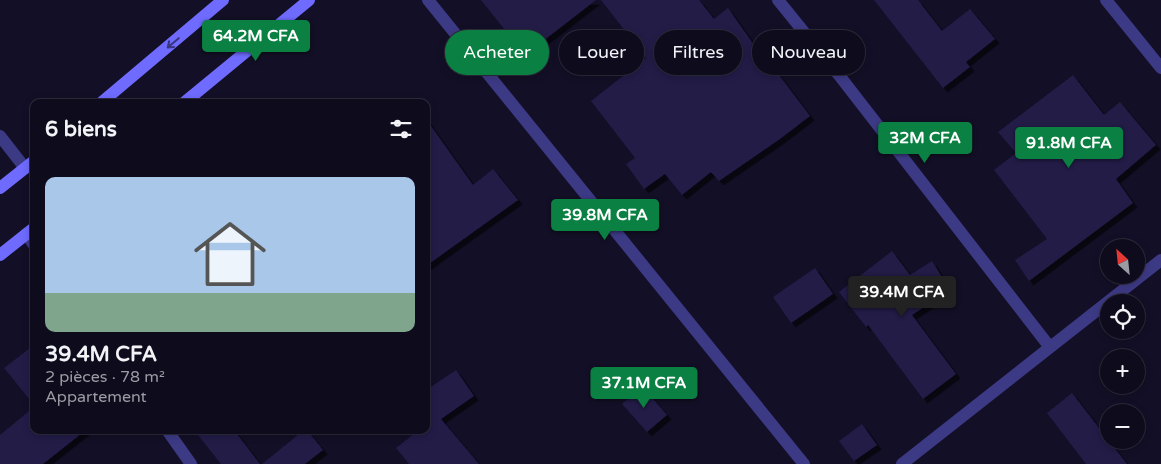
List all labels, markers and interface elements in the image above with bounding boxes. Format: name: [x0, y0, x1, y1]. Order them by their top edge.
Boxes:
pin: 64.2M CFA: [199, 20, 313, 62]
text: 64.2M CFA: [213, 26, 299, 46]
chip: Acheter: [445, 30, 549, 75]
chip: Louer: [559, 30, 644, 75]
chip: Filtres: [654, 30, 742, 75]
chip: Nouveau: [752, 30, 865, 75]
one-way arrow: [166, 37, 179, 48]
icon: filters: [387, 115, 415, 143]
text: 6 biens: [45, 117, 117, 142]
pin: 32M CFA: [879, 121, 971, 164]
pin: 91.8M CFA: [1012, 126, 1126, 169]
text: 32M CFA: [889, 128, 961, 148]
text: 91.8M CFA: [1026, 133, 1112, 153]
pin: 39.8M CFA: [548, 198, 662, 241]
text: 39.8M CFA: [562, 205, 648, 225]
icon: home: [185, 209, 275, 299]
north arrow: [1100, 239, 1145, 284]
map controls: [1100, 239, 1145, 449]
pin: 39.4M CFA: [845, 276, 959, 318]
text: 39.4M CFA: [859, 282, 945, 302]
button: locate: [1100, 294, 1145, 339]
text: 39.4M CFA: [45, 342, 157, 367]
button: +: [1100, 349, 1145, 394]
pin: 37.1M CFA: [587, 366, 701, 409]
text: 2 pièces · 78 m²: [45, 367, 165, 387]
text: 37.1M CFA: [601, 373, 687, 393]
text: Appartement: [45, 387, 147, 407]
button: −: [1100, 404, 1145, 449]

